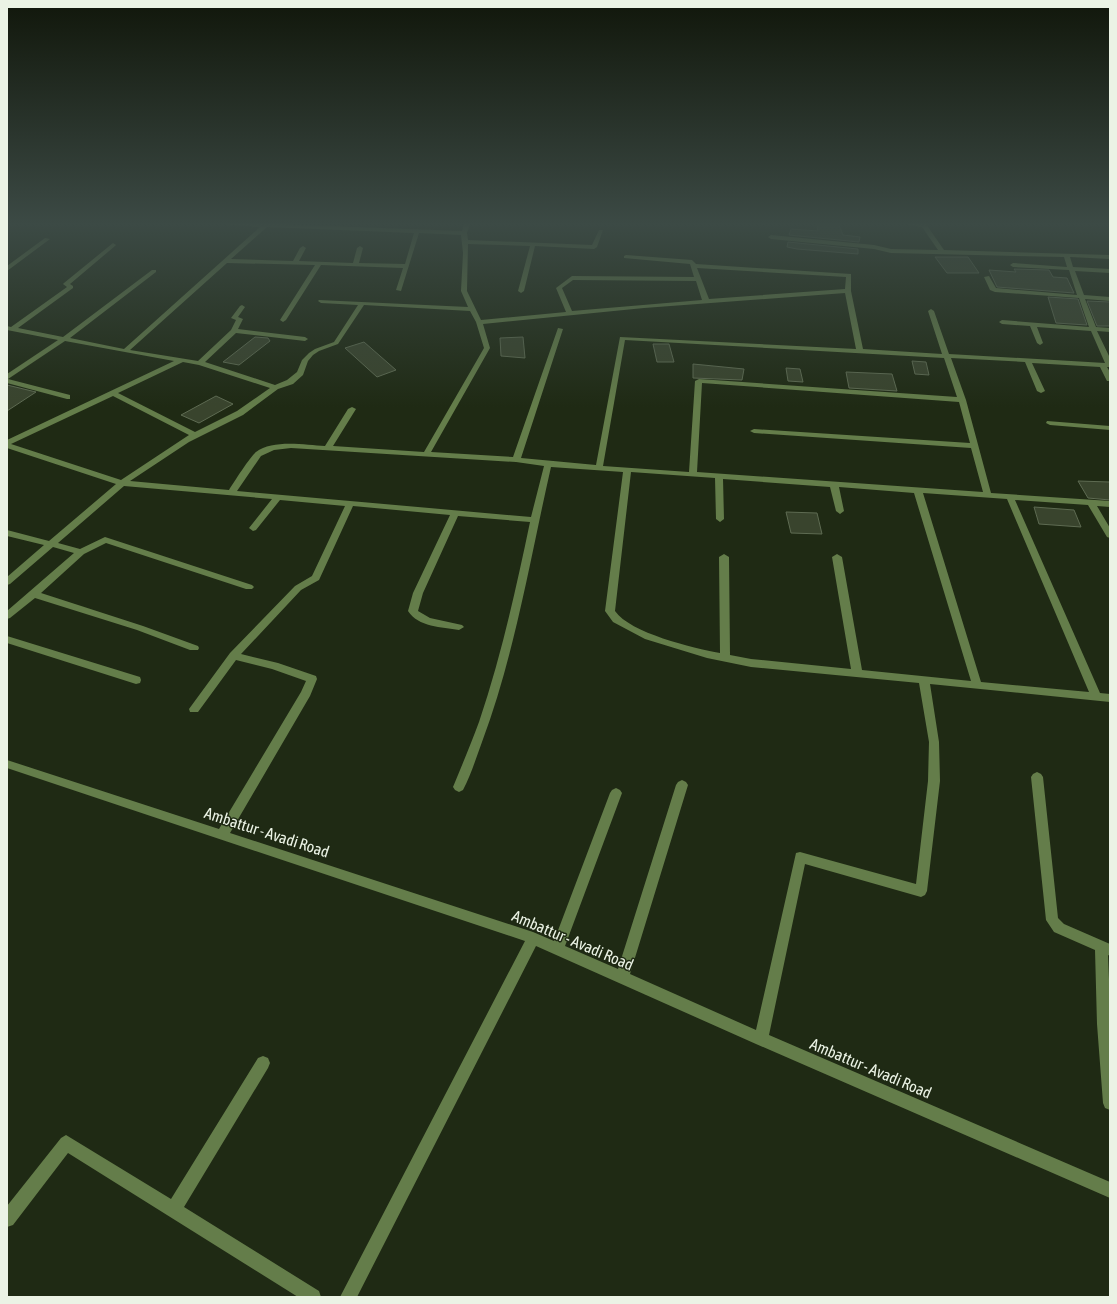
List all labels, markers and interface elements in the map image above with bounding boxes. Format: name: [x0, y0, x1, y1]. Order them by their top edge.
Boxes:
street label: Ambattur - Avadi Road: [202, 803, 332, 861]
street label: Ambattur - Avadi Road: [510, 906, 636, 974]
street label: Ambattur - Avadi Road: [808, 1034, 934, 1102]

